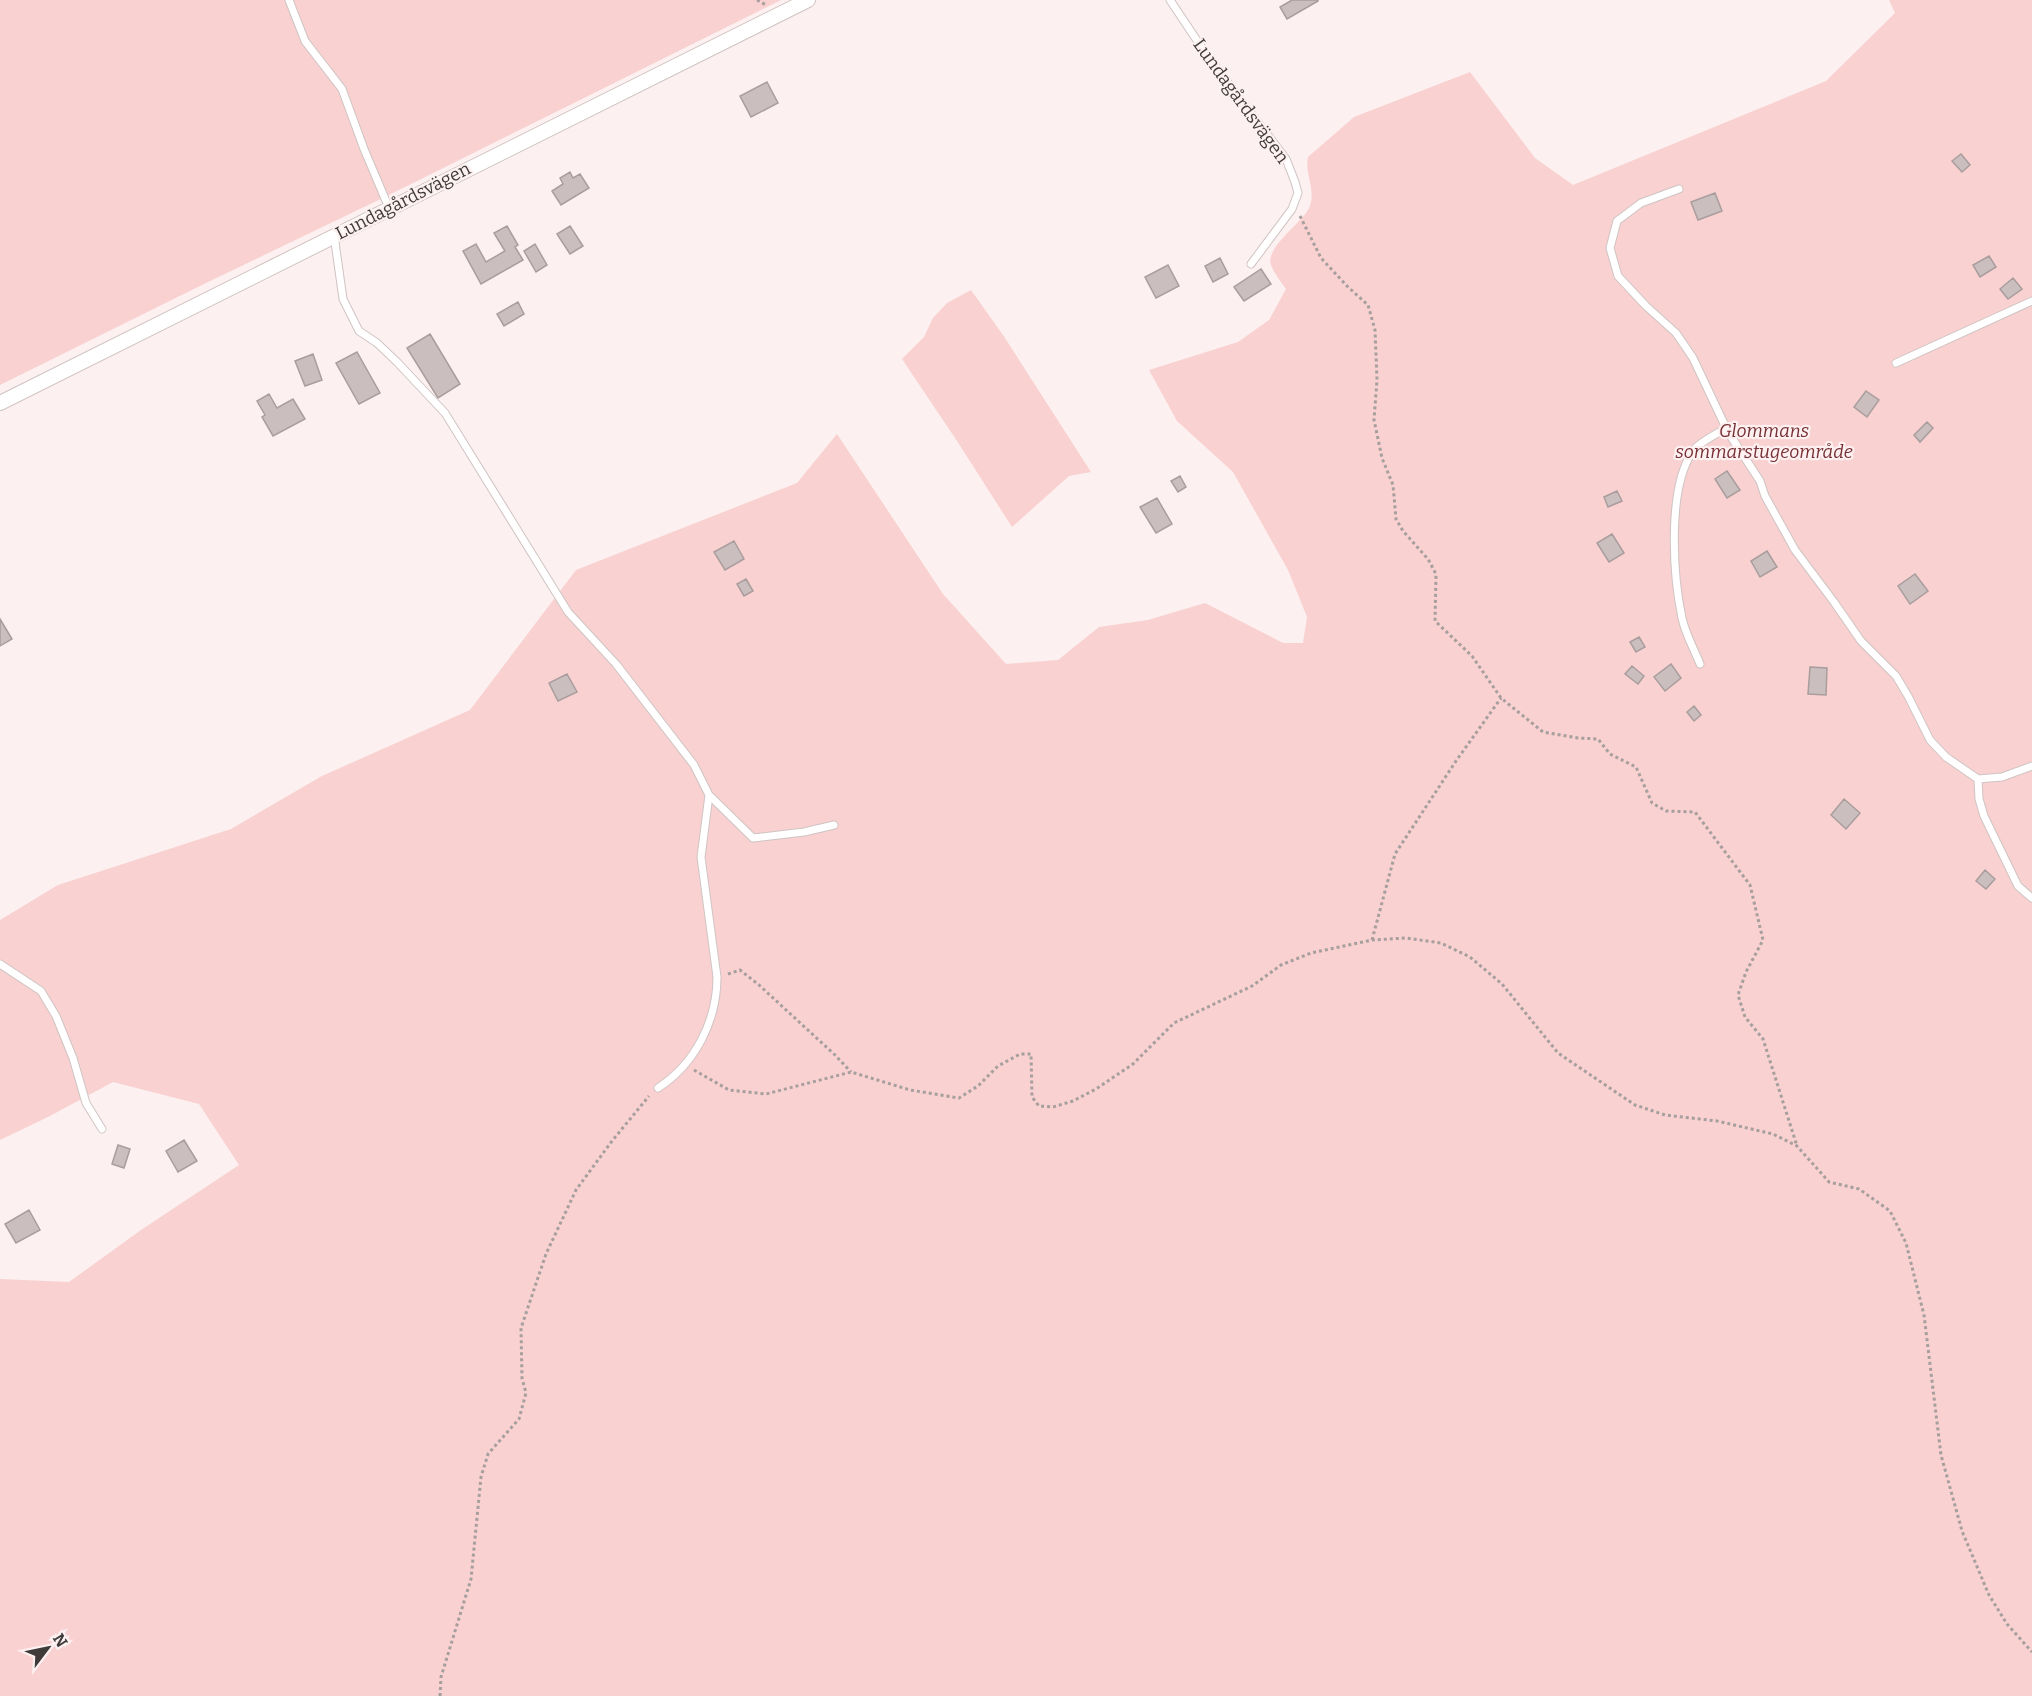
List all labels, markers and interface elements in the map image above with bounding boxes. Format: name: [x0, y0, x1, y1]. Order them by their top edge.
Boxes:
street label: Lundagårdsvägen: [1188, 34, 1294, 168]
street label: Lundagårdsvägen: [332, 157, 475, 245]
park label: Glommans sommarstugeområde: [1675, 420, 1853, 463]
north arrow: [18, 1618, 78, 1678]
text: N: [49, 1630, 72, 1651]

